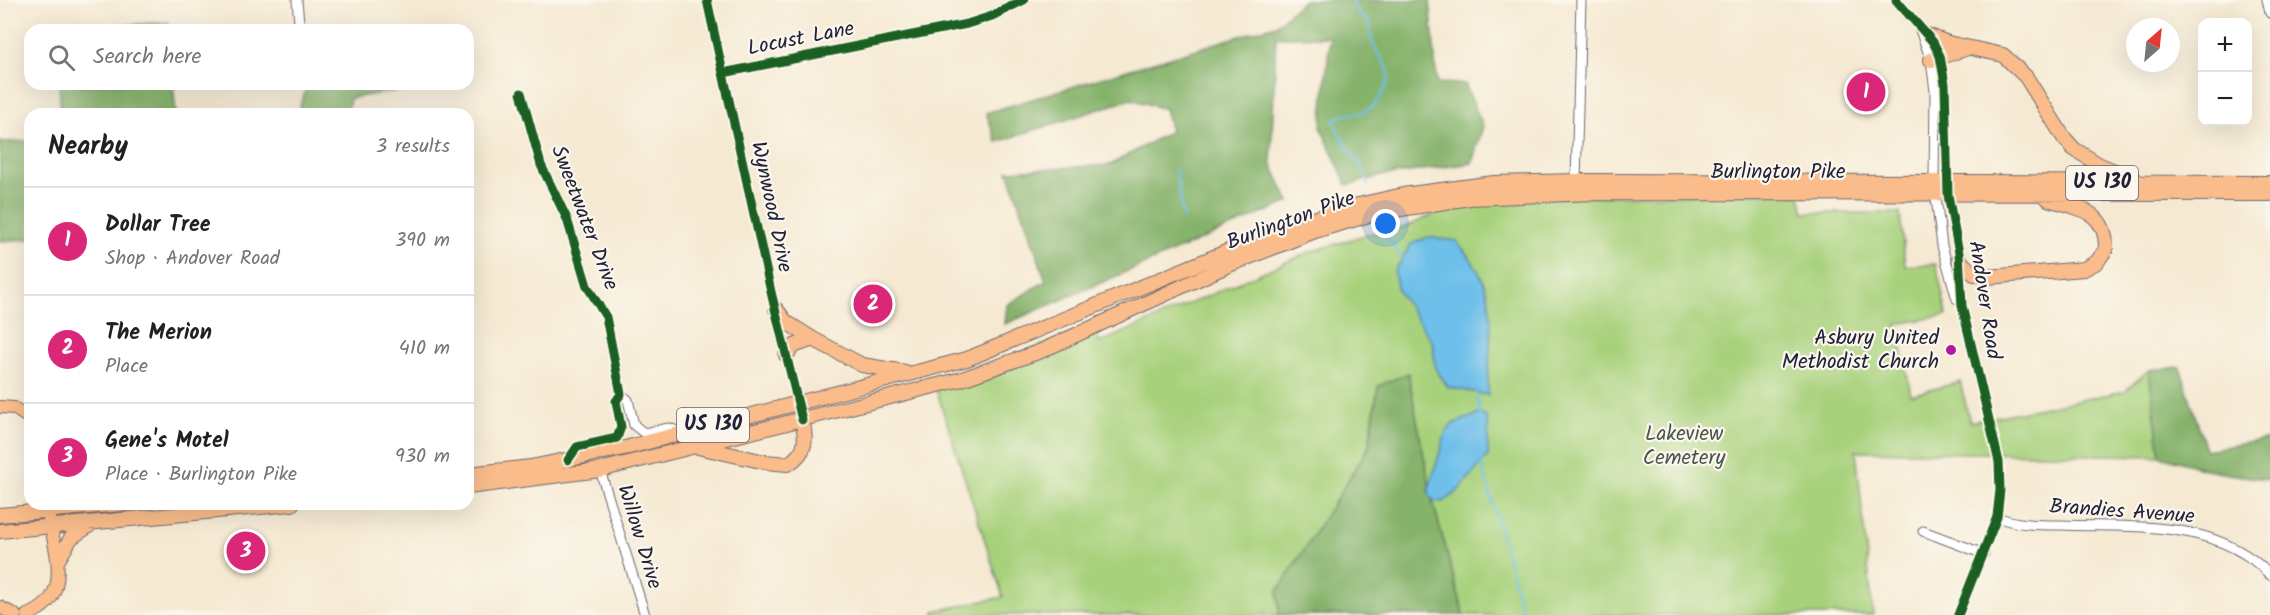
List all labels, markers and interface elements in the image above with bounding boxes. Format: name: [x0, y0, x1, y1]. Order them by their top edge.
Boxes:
street label: Locust Lane: [745, 12, 858, 65]
north arrow: [2126, 18, 2180, 72]
map controls: [2198, 18, 2252, 126]
button: +: [2198, 18, 2252, 72]
search box: [24, 24, 474, 90]
text: Search here: [93, 40, 201, 75]
icon: search: [45, 41, 78, 74]
pin: 1: [1846, 70, 1886, 115]
button: −: [2198, 72, 2252, 126]
text: Nearby: [48, 126, 128, 168]
text: 3 results: [376, 131, 450, 163]
street label: Wynwood Drive: [741, 138, 801, 276]
street label: Sweetwater Drive: [541, 141, 627, 296]
street label: Burlington Pike: [1711, 156, 1846, 189]
road number: US 130: [2066, 166, 2138, 200]
street label: Burlington Pike: [1222, 182, 1360, 260]
text: Dollar Tree: [105, 208, 210, 243]
your location: [1371, 209, 1400, 238]
text: 1: [64, 225, 71, 257]
text: 390 m: [395, 225, 450, 257]
street label: Andover Road: [1958, 238, 2010, 362]
text: Shop · Andover Road: [105, 243, 280, 275]
pin: 2: [854, 282, 892, 326]
text: The Merion: [105, 316, 212, 351]
place label: Asbury United Methodist Church: [1782, 322, 1940, 379]
text: 2: [62, 333, 73, 365]
text: 410 m: [399, 333, 450, 365]
marker: Asbury United Methodist Church: [1944, 343, 1958, 357]
text: Place: [105, 351, 148, 383]
road number: US 130: [677, 408, 749, 442]
park label: Lakeview Cemetery: [1643, 418, 1725, 475]
text: Gene's Motel: [105, 424, 229, 459]
text: 3: [62, 441, 73, 473]
text: 930 m: [395, 441, 450, 473]
text: Place · Burlington Pike: [105, 459, 297, 491]
street label: Willow Drive: [607, 481, 671, 594]
street label: Brandies Avenue: [2048, 490, 2196, 534]
pin: 3: [226, 528, 266, 574]

